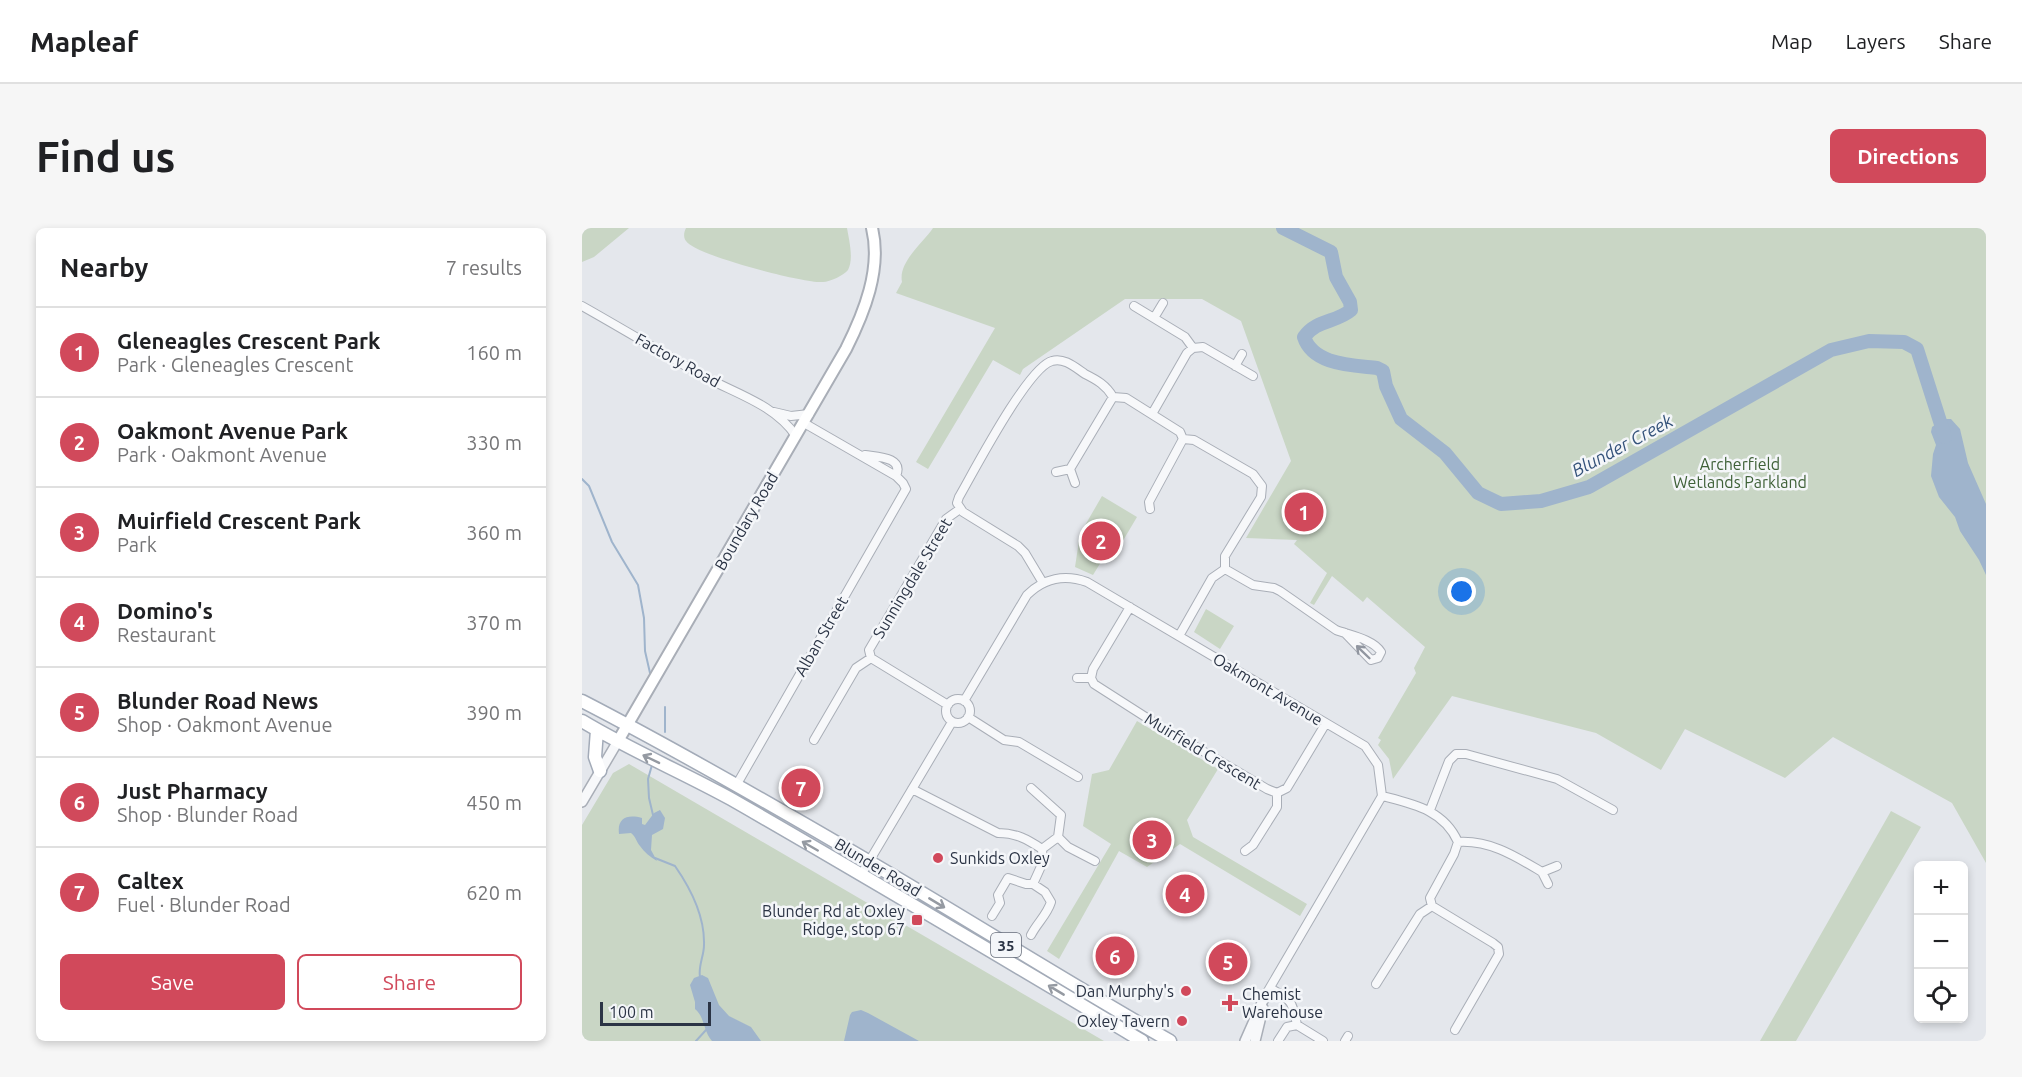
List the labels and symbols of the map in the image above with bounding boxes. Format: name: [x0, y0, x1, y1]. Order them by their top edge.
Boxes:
street label: Factory Road: [633, 329, 723, 391]
water label: Blunder Creek: [1568, 410, 1677, 480]
park label: Archerfield Wetlands Parkland: [1673, 455, 1807, 491]
street label: Boundary Road: [711, 469, 781, 573]
pin: 1: [1284, 490, 1324, 534]
street label: Sunningdale Street: [869, 514, 955, 641]
pin: 2: [1082, 518, 1120, 564]
your location: [1447, 577, 1476, 606]
street label: Alban Street: [791, 592, 852, 679]
one-way arrow: [1355, 645, 1370, 659]
street label: Oakmont Avenue: [1210, 649, 1326, 729]
street label: Muirfield Crescent: [1142, 709, 1265, 793]
one-way arrow: [642, 752, 660, 764]
pin: 7: [782, 766, 820, 810]
pin: 3: [1132, 818, 1172, 862]
street label: Blunder Road: [832, 834, 924, 900]
one-way arrow: [802, 839, 819, 851]
place label: Sunkids Oxley: [950, 849, 1050, 867]
marker: Sunkids Oxley: [931, 851, 945, 865]
pin: 4: [1166, 872, 1204, 916]
one-way arrow: [928, 897, 945, 909]
place label: Blunder Rd at Oxley Ridge, stop 67: [762, 902, 905, 938]
marker: Blunder Rd at Oxley Ridge, stop 67: [910, 913, 924, 927]
road number: 35: [991, 933, 1021, 957]
pin: 6: [1096, 934, 1134, 978]
pin: 5: [1208, 940, 1248, 984]
place label: Dan Murphy's: [1076, 982, 1174, 1000]
one-way arrow: [1048, 983, 1065, 995]
marker: Dan Murphy's: [1179, 984, 1193, 998]
place label: Chemist Warehouse: [1242, 985, 1323, 1021]
marker: Chemist Warehouse: [1223, 996, 1237, 1010]
scale bar: [600, 999, 711, 1026]
place label: Oxley Tavern: [1077, 1012, 1170, 1030]
marker: Oxley Tavern: [1175, 1014, 1189, 1028]

